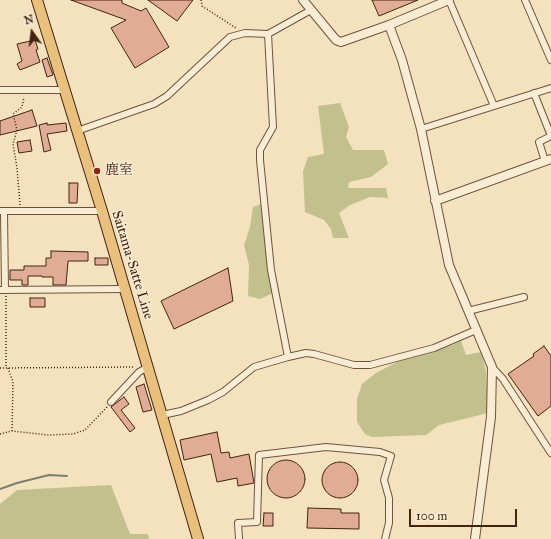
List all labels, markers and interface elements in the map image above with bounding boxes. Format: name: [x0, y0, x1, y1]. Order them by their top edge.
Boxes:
north arrow: [12, 12, 52, 52]
text: N: [23, 12, 35, 27]
place label: 鹿室: [105, 163, 133, 179]
marker: 鹿室: [92, 166, 102, 176]
street label: Saitama-Satte Line: [108, 209, 156, 321]
scale bar: [411, 501, 519, 527]
text: 100 m: [416, 509, 447, 523]

